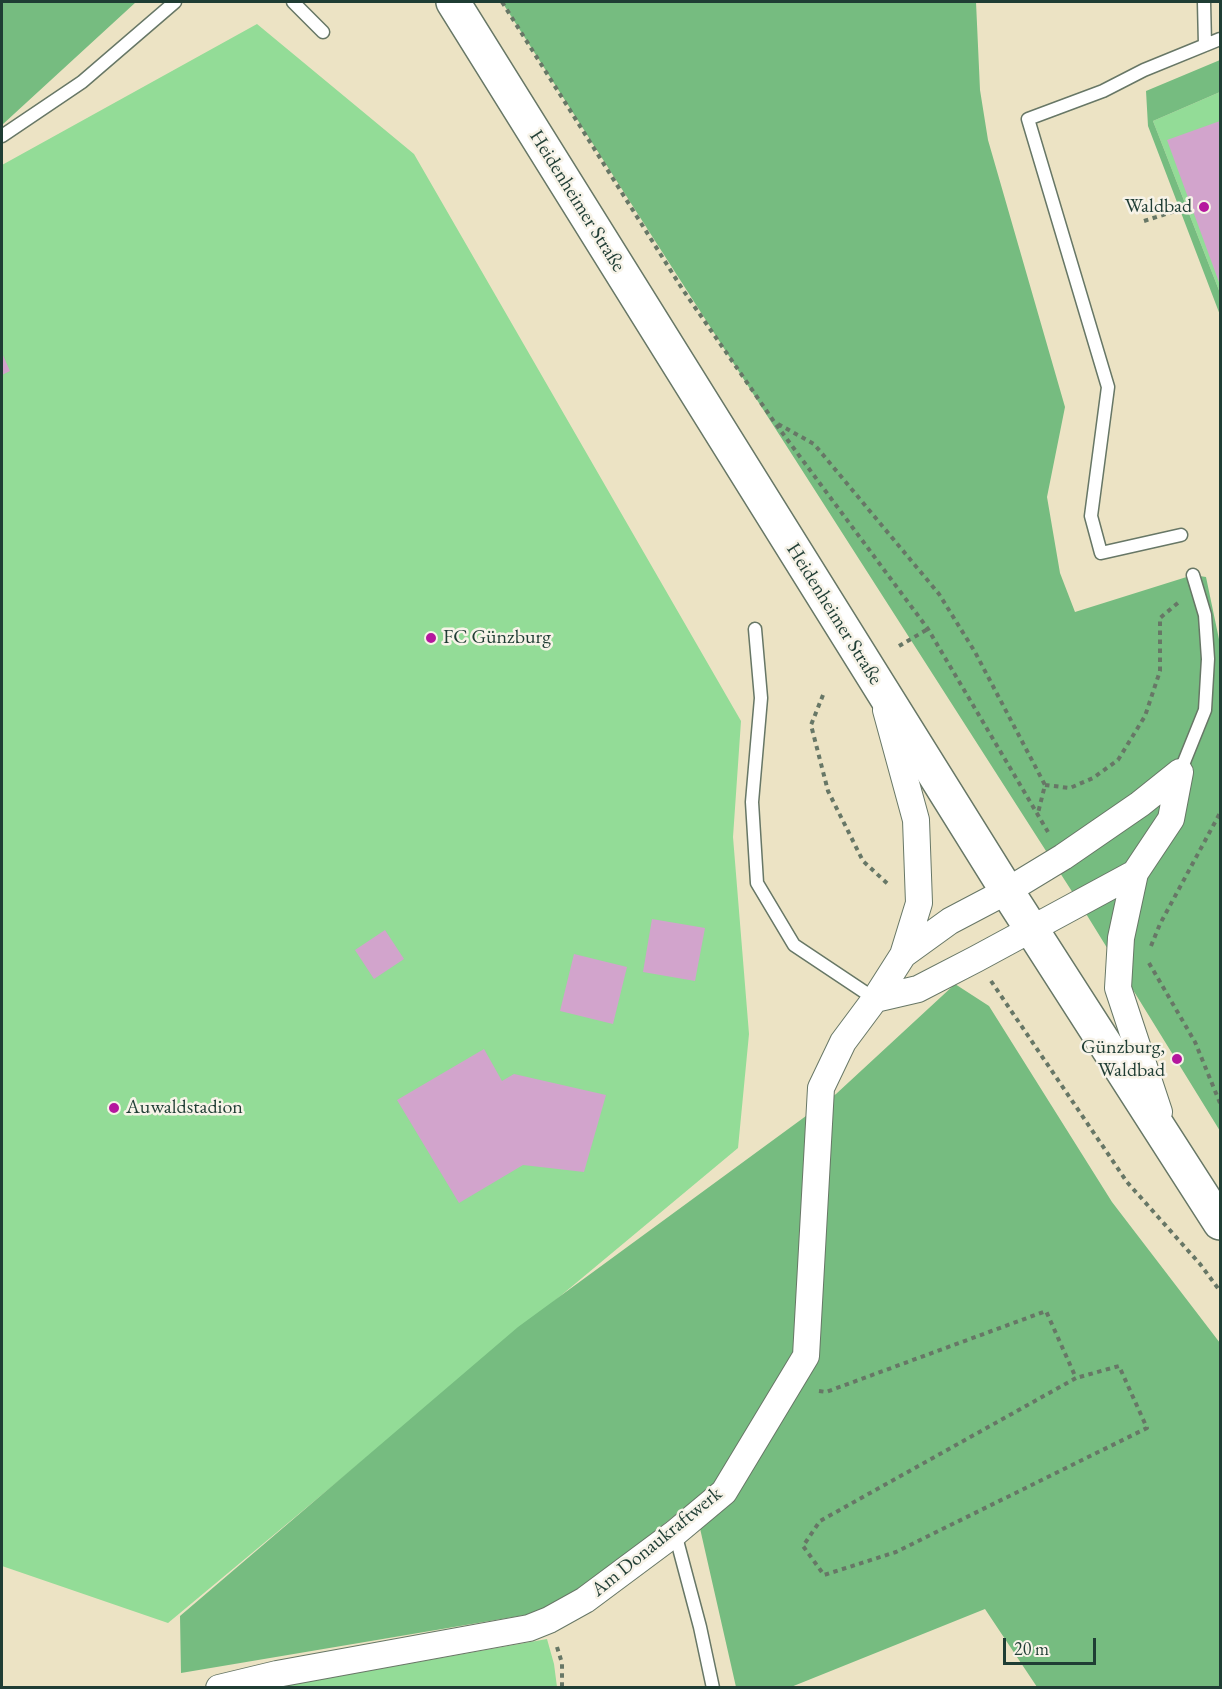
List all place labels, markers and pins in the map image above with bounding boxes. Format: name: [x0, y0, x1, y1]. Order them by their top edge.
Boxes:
place label: Waldbad: [1125, 195, 1192, 219]
marker: Waldbad: [1197, 200, 1211, 214]
place label: FC Günzburg: [443, 626, 551, 650]
marker: FC Günzburg: [424, 631, 438, 645]
place label: Günzburg, Waldbad: [1081, 1036, 1165, 1083]
marker: Günzburg, Waldbad: [1170, 1052, 1184, 1066]
place label: Auwaldstadion: [126, 1096, 243, 1120]
marker: Auwaldstadion: [107, 1101, 121, 1115]

